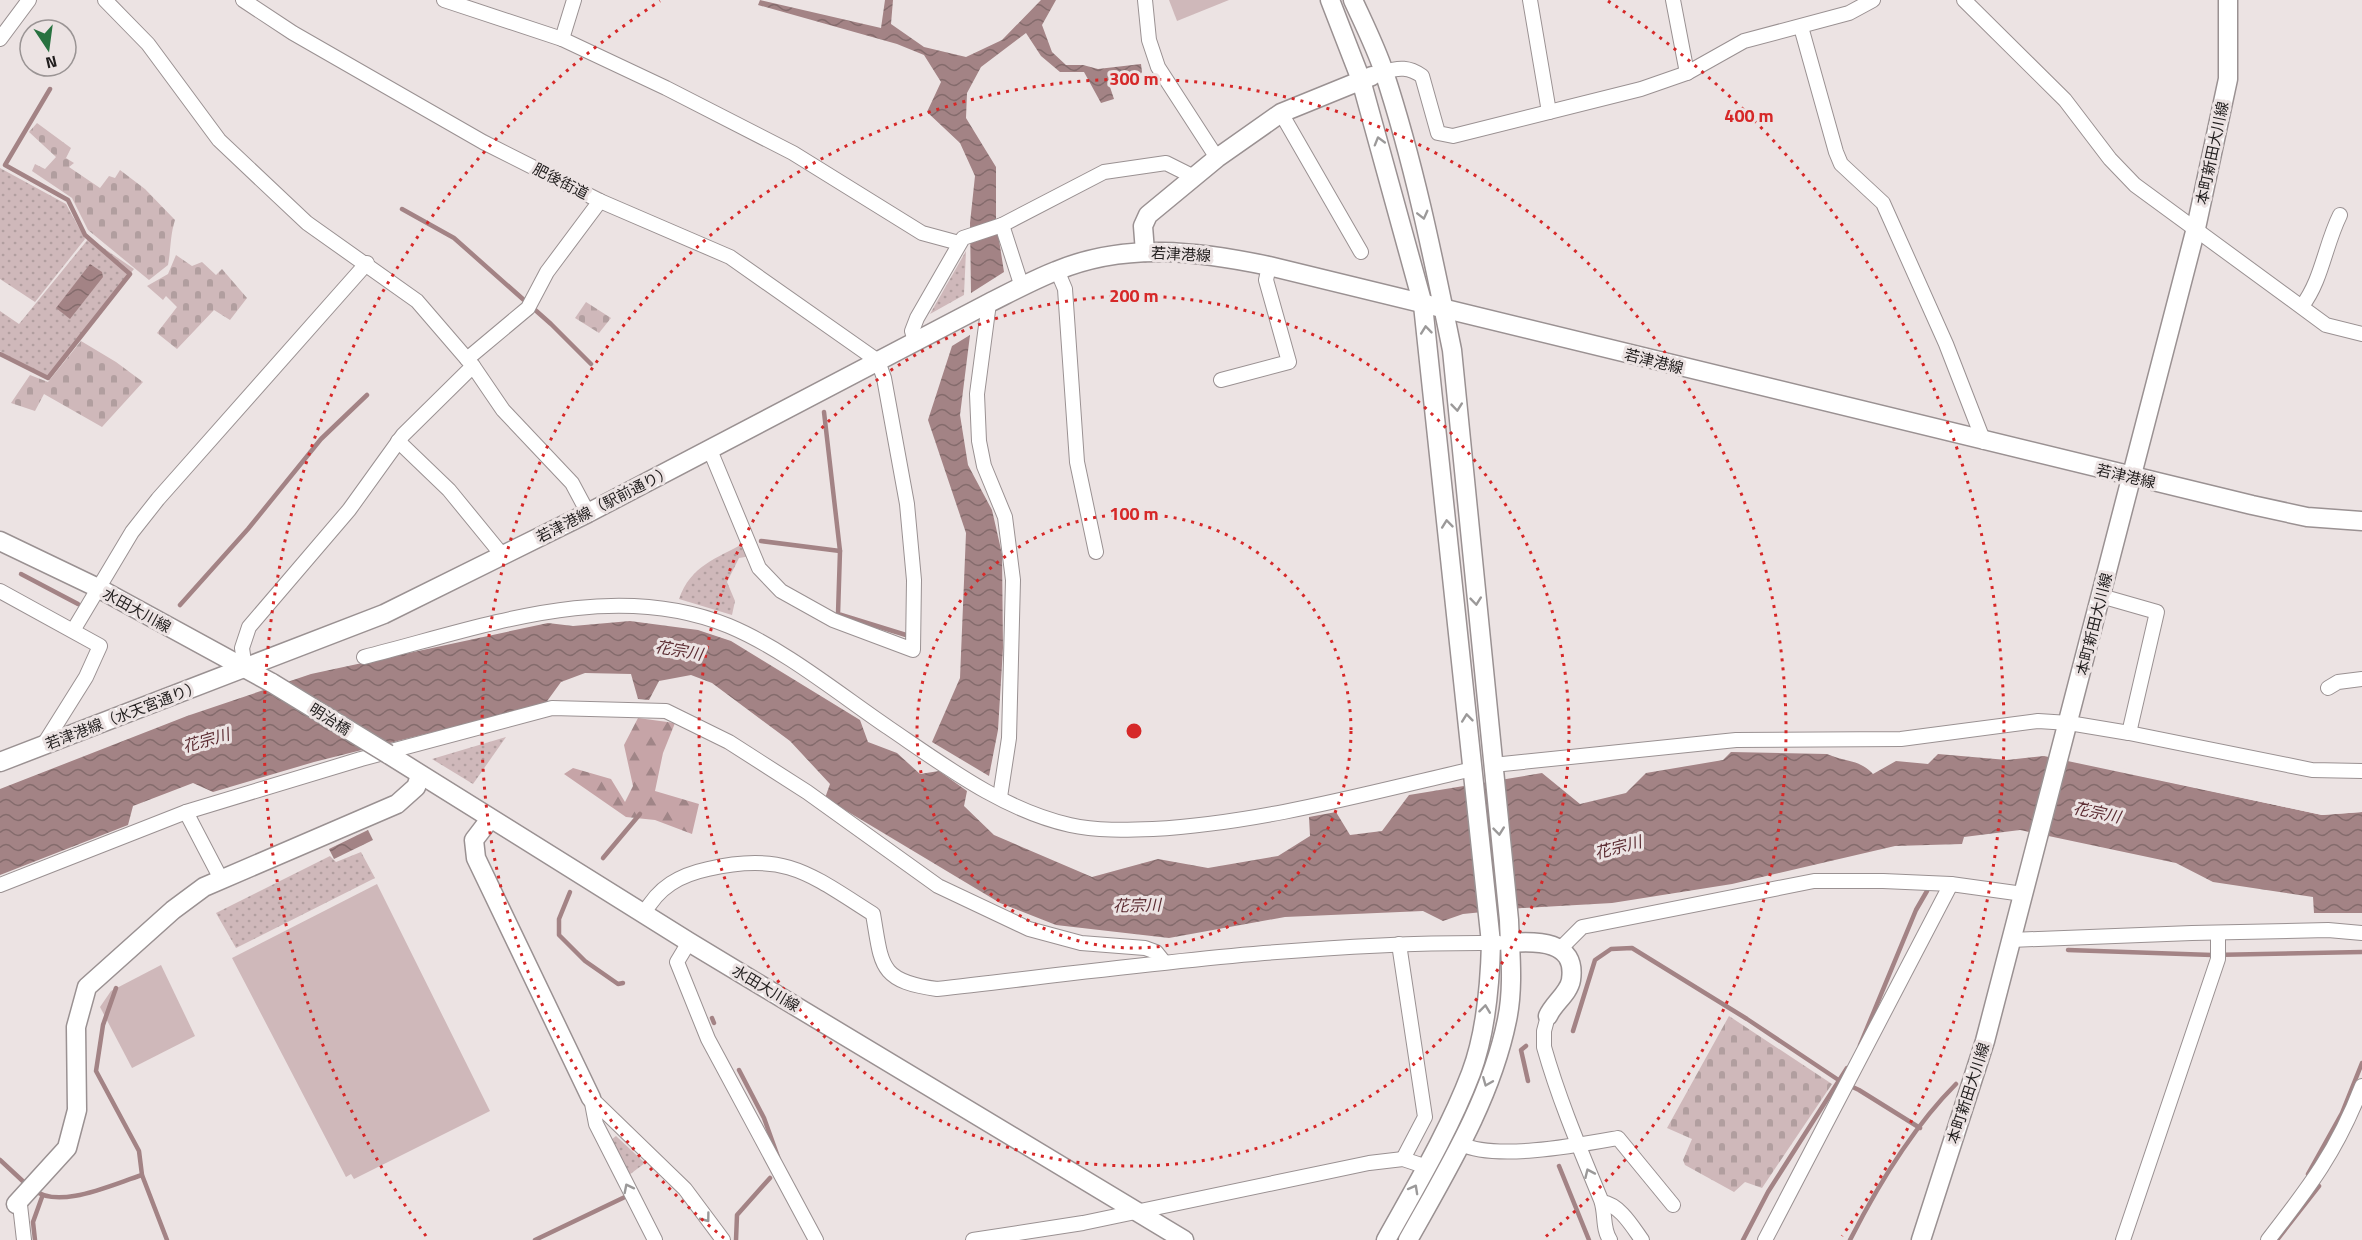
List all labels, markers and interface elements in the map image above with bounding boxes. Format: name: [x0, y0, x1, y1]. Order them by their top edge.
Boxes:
north arrow: [18, 18, 78, 78]
text: N: [43, 50, 59, 76]
text: 300 m: [1109, 65, 1159, 92]
street label: 本町新田大川線: [2190, 99, 2234, 207]
text: 400 m: [1724, 102, 1774, 129]
one-way arrow: [1374, 136, 1386, 147]
street label: 肥後街道: [529, 157, 593, 205]
one-way arrow: [1416, 210, 1429, 220]
street label: 若津港線: [1150, 241, 1212, 267]
text: 200 m: [1109, 282, 1159, 309]
one-way arrow: [1420, 326, 1433, 335]
street label: 若津港線: [1622, 343, 1686, 379]
one-way arrow: [1450, 402, 1463, 411]
street label: 若津港線: [2094, 458, 2158, 494]
street label: 若津港線（駅前通り）: [532, 460, 676, 548]
text: 100 m: [1109, 500, 1159, 527]
one-way arrow: [1441, 520, 1454, 529]
street label: 本町新田大川線: [2070, 570, 2118, 678]
street label: 水田大川線: [99, 582, 175, 638]
one-way arrow: [1469, 596, 1482, 605]
water label: 花宗川: [653, 634, 707, 666]
street label: 若津港線（水天宮通り）: [42, 675, 204, 755]
street label: 明治橋: [305, 697, 355, 741]
one-way arrow: [1462, 713, 1474, 723]
water label: 花宗川: [180, 721, 234, 758]
centre of rings: [1124, 721, 1144, 741]
water label: 花宗川: [2071, 795, 2125, 829]
one-way arrow: [1493, 827, 1505, 836]
water label: 花宗川: [1592, 829, 1646, 865]
water label: 花宗川: [1113, 893, 1163, 917]
street label: 水田大川線: [728, 959, 804, 1017]
one-way arrow: [1479, 1004, 1491, 1013]
street label: 本町新田大川線: [1941, 1040, 1995, 1146]
one-way arrow: [1482, 1076, 1494, 1087]
one-way arrow: [1584, 1168, 1596, 1179]
one-way arrow: [624, 1184, 635, 1195]
one-way arrow: [1407, 1185, 1418, 1195]
one-way arrow: [699, 1211, 710, 1222]

